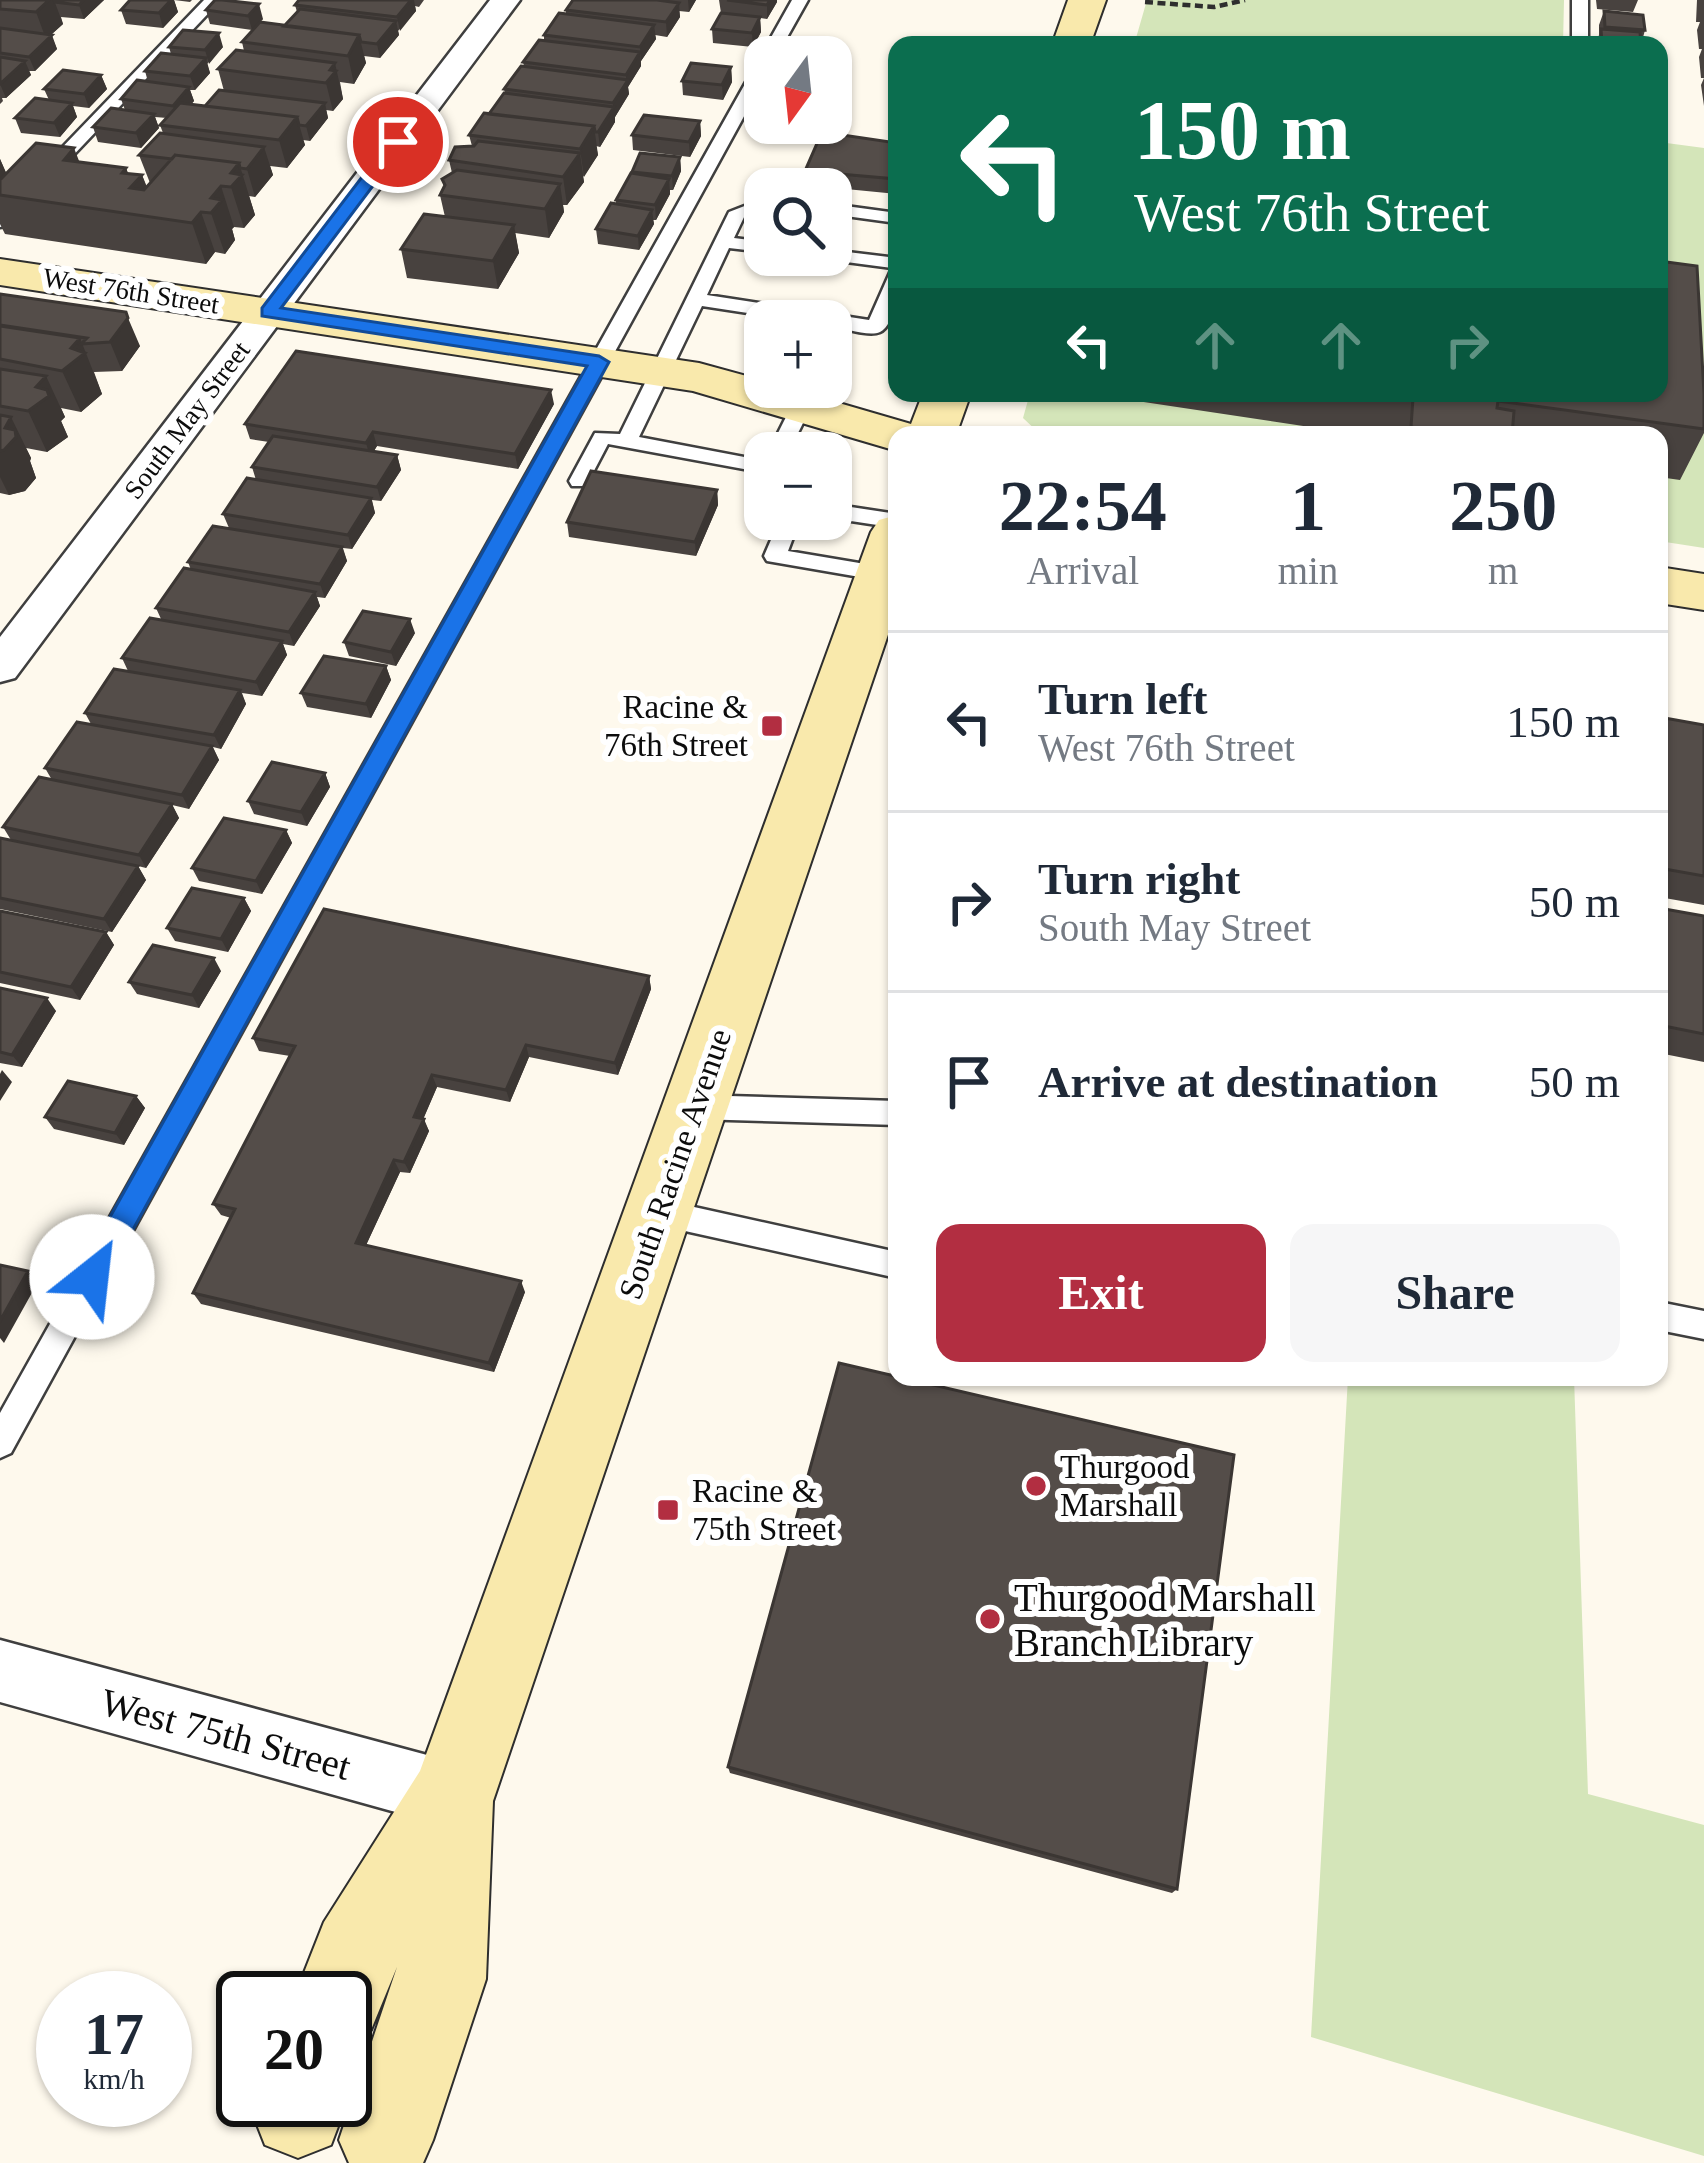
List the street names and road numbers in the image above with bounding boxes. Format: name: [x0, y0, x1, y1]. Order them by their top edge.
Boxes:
street label: West 76th Street: [41, 262, 222, 320]
street label: South May Street: [118, 335, 256, 504]
street label: South Racine Avenue: [612, 1024, 738, 1304]
street label: West 75th Street: [96, 1680, 356, 1788]

